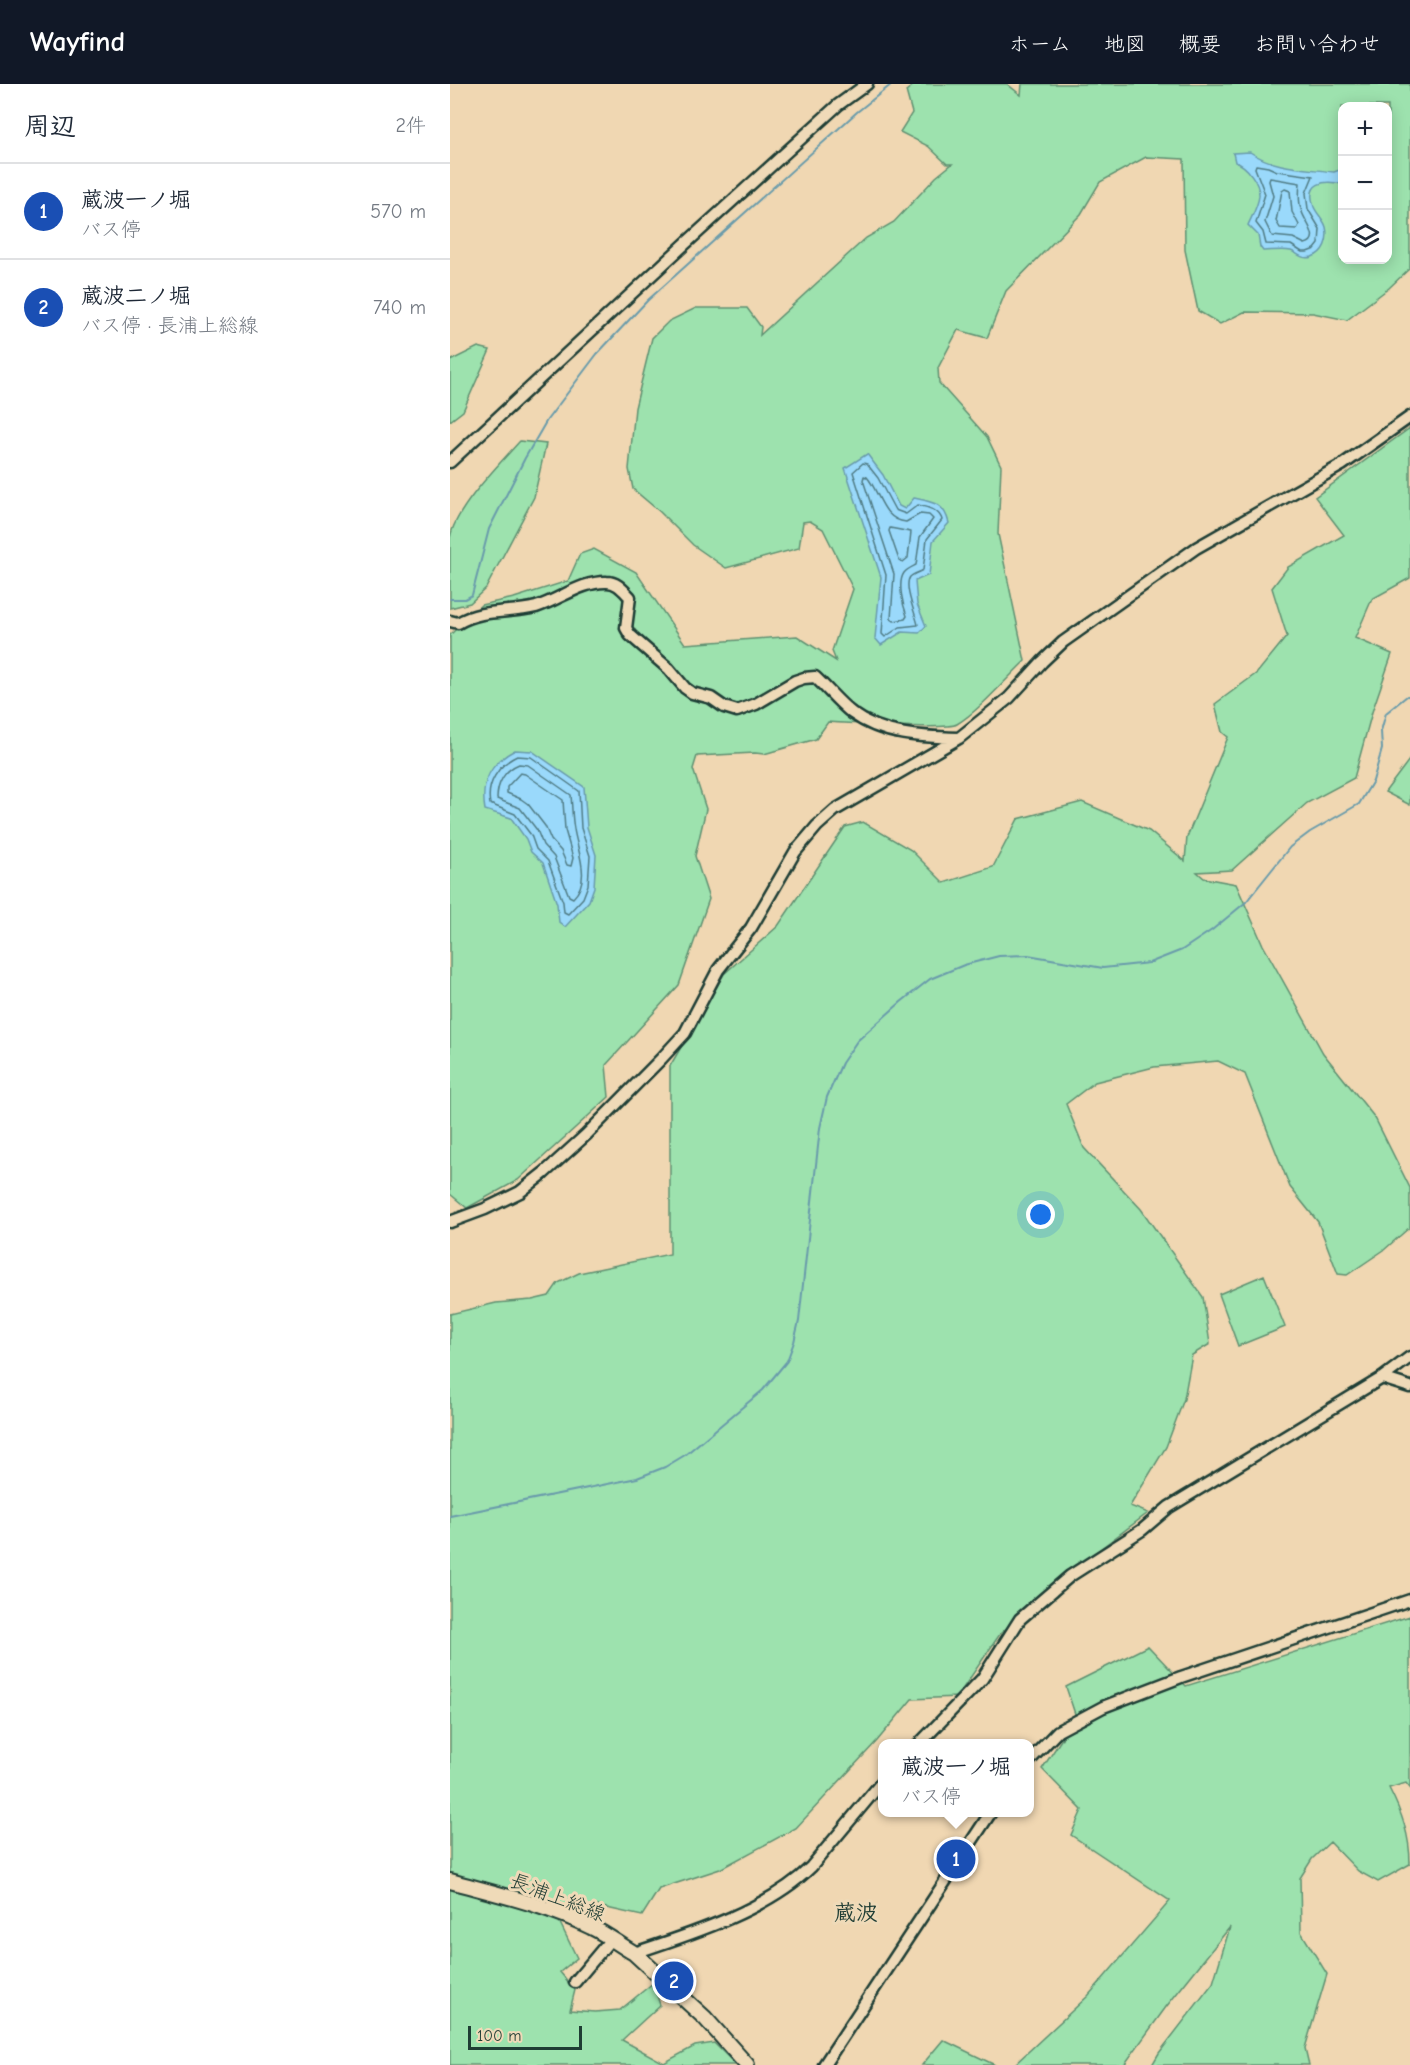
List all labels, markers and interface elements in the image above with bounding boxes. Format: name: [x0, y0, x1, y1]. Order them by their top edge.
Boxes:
text: Wayfind: [30, 26, 125, 58]
text: ホーム: [1009, 32, 1071, 56]
text: 地図: [1104, 32, 1146, 56]
text: 概要: [1179, 32, 1221, 56]
text: お問い合わせ: [1254, 32, 1380, 56]
map controls: [1338, 102, 1392, 264]
button: +: [1338, 102, 1392, 156]
text: 周辺: [24, 112, 76, 142]
text: 2件: [396, 114, 426, 137]
button: −: [1338, 156, 1392, 210]
text: 蔵波一ノ堀: [81, 187, 191, 213]
text: 1: [40, 200, 47, 223]
text: 570 m: [370, 200, 426, 223]
button: layers: [1338, 210, 1392, 264]
text: バス停: [81, 218, 141, 241]
text: 蔵波二ノ堀: [81, 283, 191, 309]
text: 2: [39, 296, 48, 319]
text: 740 m: [373, 296, 426, 319]
text: バス停 · 長浦上総線: [81, 314, 258, 337]
your location: [1026, 1200, 1055, 1229]
popup: [878, 1739, 1034, 1817]
text: 蔵波一ノ堀: [901, 1754, 1011, 1780]
text: バス停: [901, 1785, 961, 1808]
pin: 1: [936, 1836, 976, 1882]
street label: 長浦上総線: [507, 1869, 609, 1926]
district label: 蔵波: [834, 1900, 878, 1926]
pin: 2: [654, 1958, 694, 2004]
scale bar: [468, 2023, 582, 2050]
text: 100 m: [477, 2027, 521, 2045]

